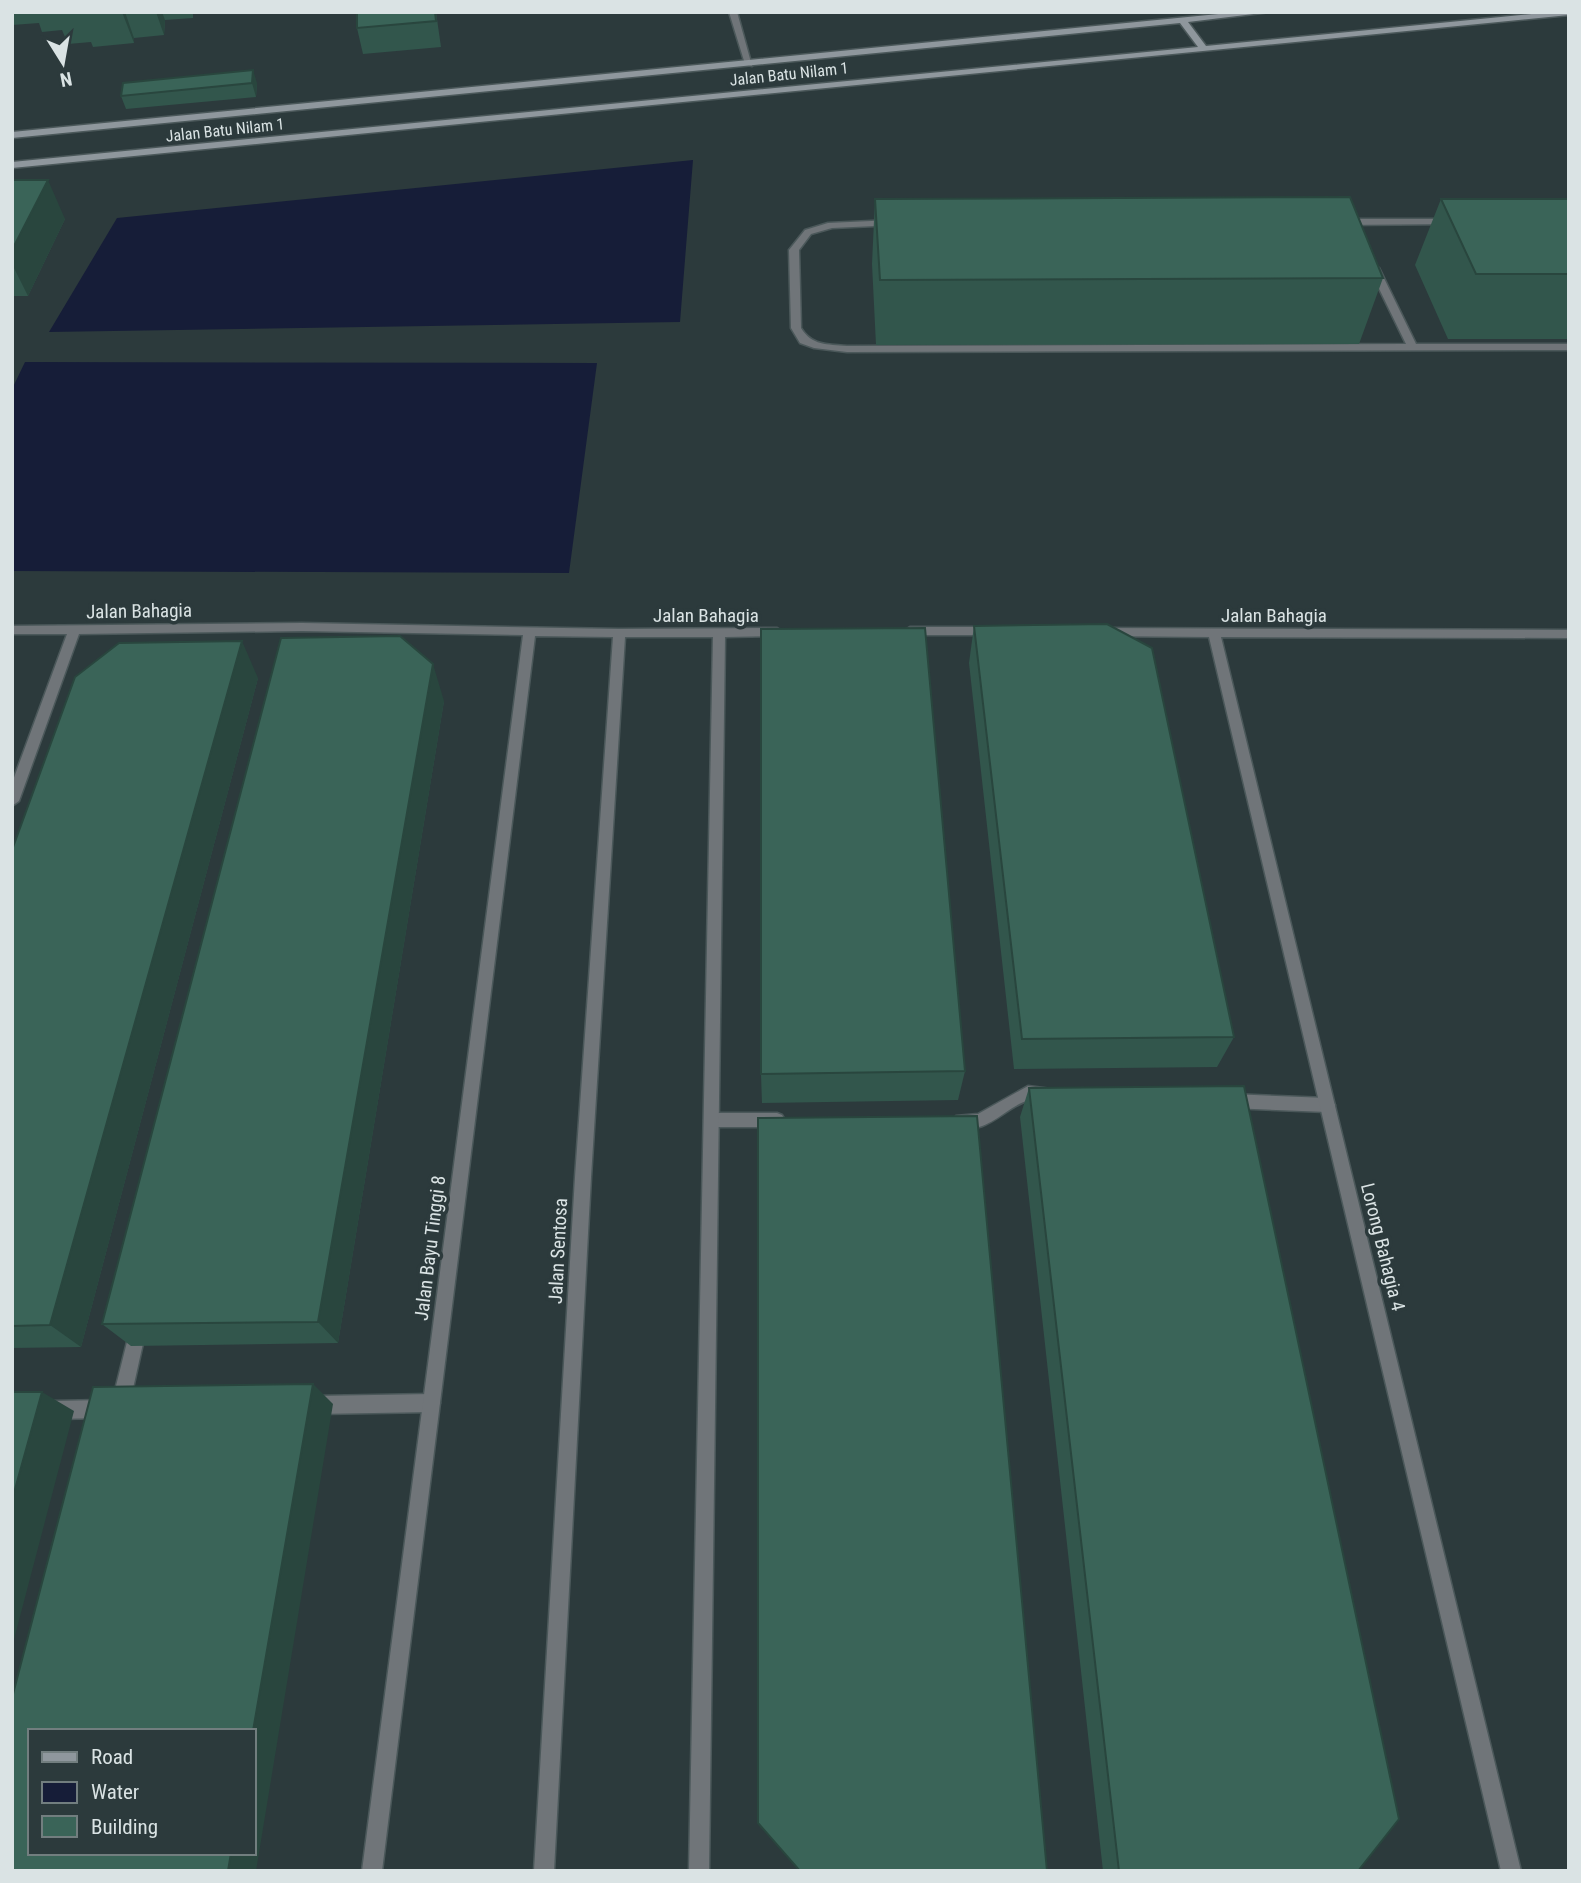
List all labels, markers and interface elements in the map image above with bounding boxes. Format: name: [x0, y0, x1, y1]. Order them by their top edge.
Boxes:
north arrow: [28, 28, 98, 98]
street label: Jalan Batu Nilam 1: [729, 58, 849, 90]
text: N: [58, 67, 74, 92]
street label: Jalan Batu Nilam 1: [165, 114, 285, 146]
street label: Jalan Bahagia: [86, 599, 192, 623]
street label: Jalan Bahagia: [653, 604, 759, 627]
street label: Jalan Bahagia: [1221, 604, 1327, 627]
street label: Jalan Bayu Tinggi 8: [410, 1174, 450, 1322]
street label: Lorong Bahagia 4: [1356, 1181, 1410, 1313]
street label: Jalan Sentosa: [544, 1197, 572, 1305]
legend: [28, 1729, 256, 1855]
text: Road: [91, 1745, 133, 1769]
text: Water: [91, 1780, 139, 1804]
text: Building: [91, 1815, 158, 1839]

